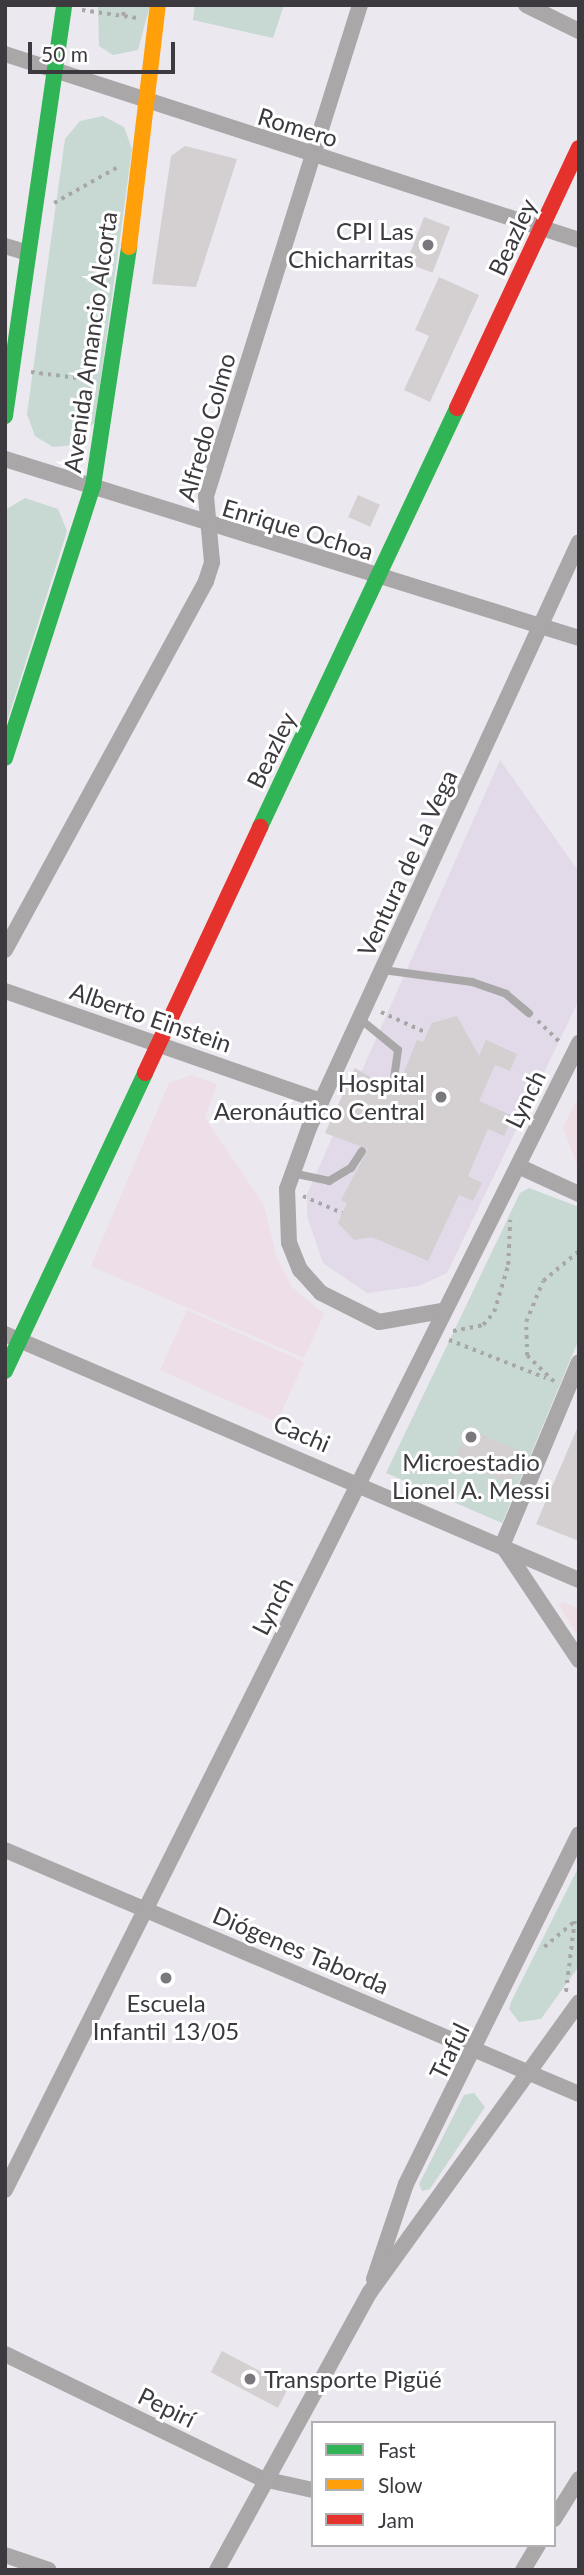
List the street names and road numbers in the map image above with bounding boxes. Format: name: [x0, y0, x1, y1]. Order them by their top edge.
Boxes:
street label: Romero: [255, 101, 341, 153]
street label: Beazley: [482, 194, 542, 280]
street label: Avenida Amancio Alcorta: [57, 209, 123, 475]
street label: Alfredo Colmo: [171, 350, 241, 504]
street label: Enrique Ochoa: [219, 492, 377, 566]
street label: Beazley: [240, 707, 302, 793]
street label: Ventura de La Vega: [351, 765, 463, 961]
street label: Alberto Einstein: [67, 976, 235, 1058]
street label: Lynch: [499, 1065, 551, 1133]
street label: Cachi: [269, 1408, 335, 1458]
street label: Lynch: [245, 1572, 299, 1640]
street label: Diógenes Taborda: [208, 1900, 394, 2000]
street label: Traful: [423, 2018, 475, 2084]
street label: Pepirí: [134, 2381, 200, 2433]

